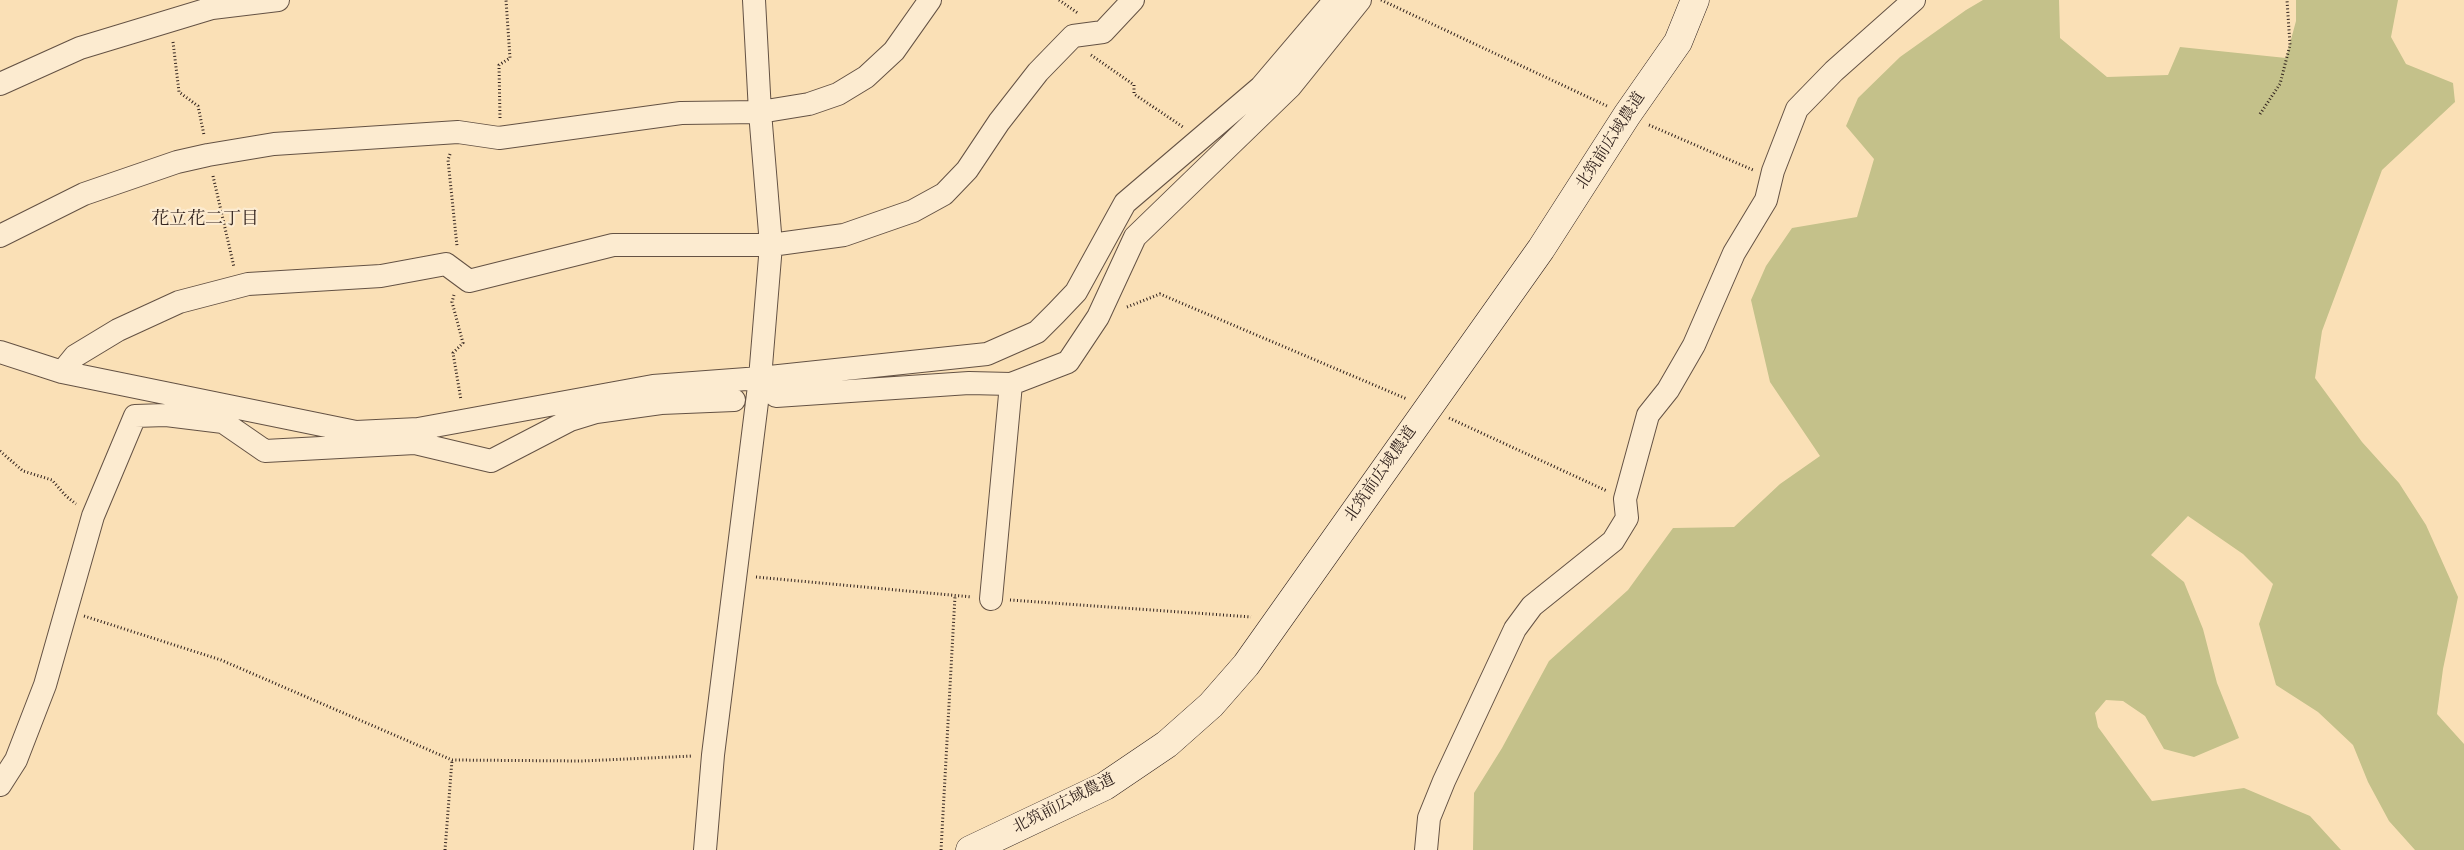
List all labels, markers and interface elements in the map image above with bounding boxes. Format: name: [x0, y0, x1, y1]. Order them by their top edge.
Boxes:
street label: 北筑前広域農道: [1572, 89, 1650, 193]
district label: 花立花二丁目: [151, 209, 259, 231]
street label: 北筑前広域農道: [1341, 423, 1421, 525]
street label: 北筑前広域農道: [1010, 770, 1118, 838]

